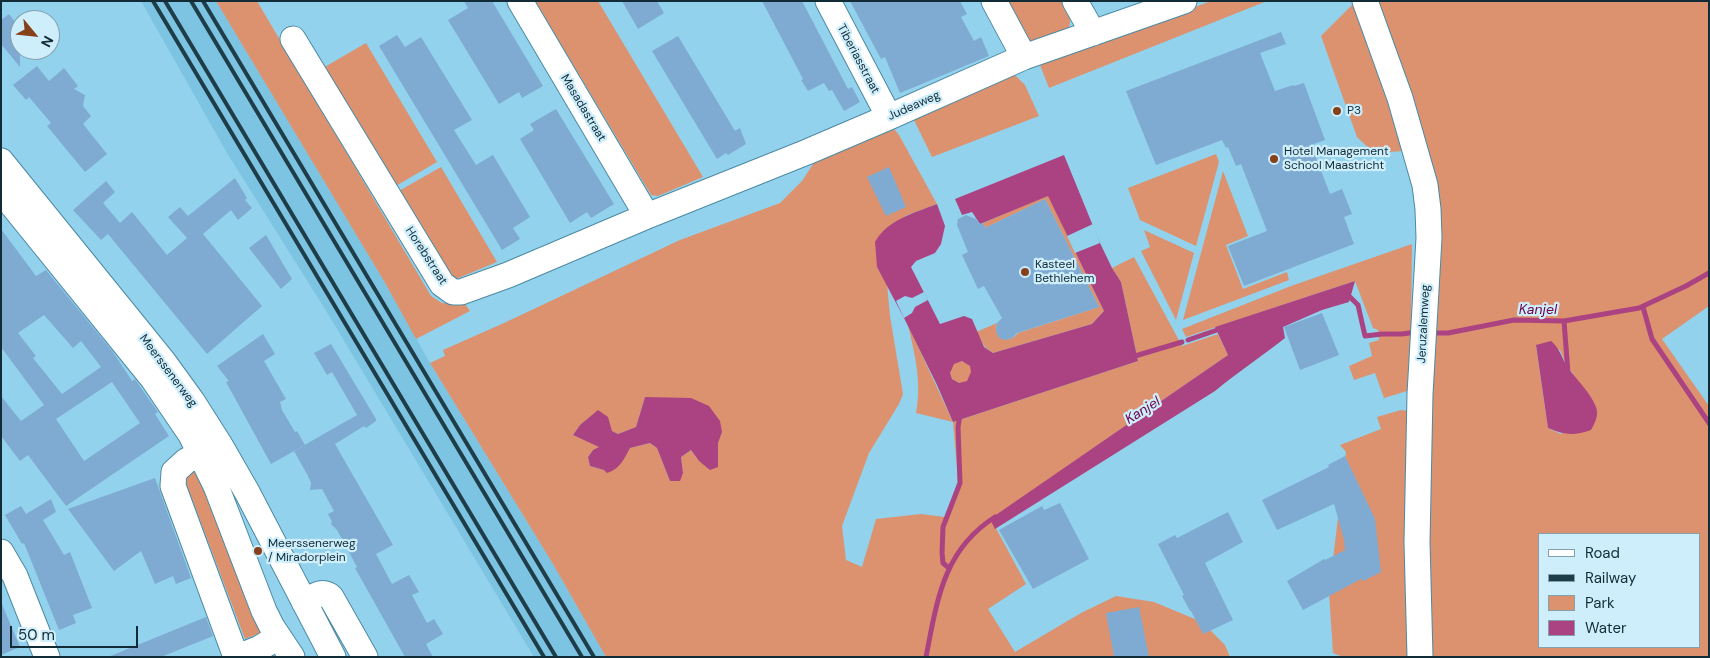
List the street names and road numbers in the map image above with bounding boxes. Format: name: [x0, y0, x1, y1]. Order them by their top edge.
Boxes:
street label: Tiberiasstraat: [834, 22, 882, 96]
street label: Masadastraat: [557, 72, 609, 144]
street label: Judeaweg: [885, 88, 943, 124]
street label: Horebstraat: [402, 224, 450, 288]
street label: Jeruzalemweg: [1415, 284, 1433, 364]
street label: Meerssenerweg: [136, 332, 200, 410]

